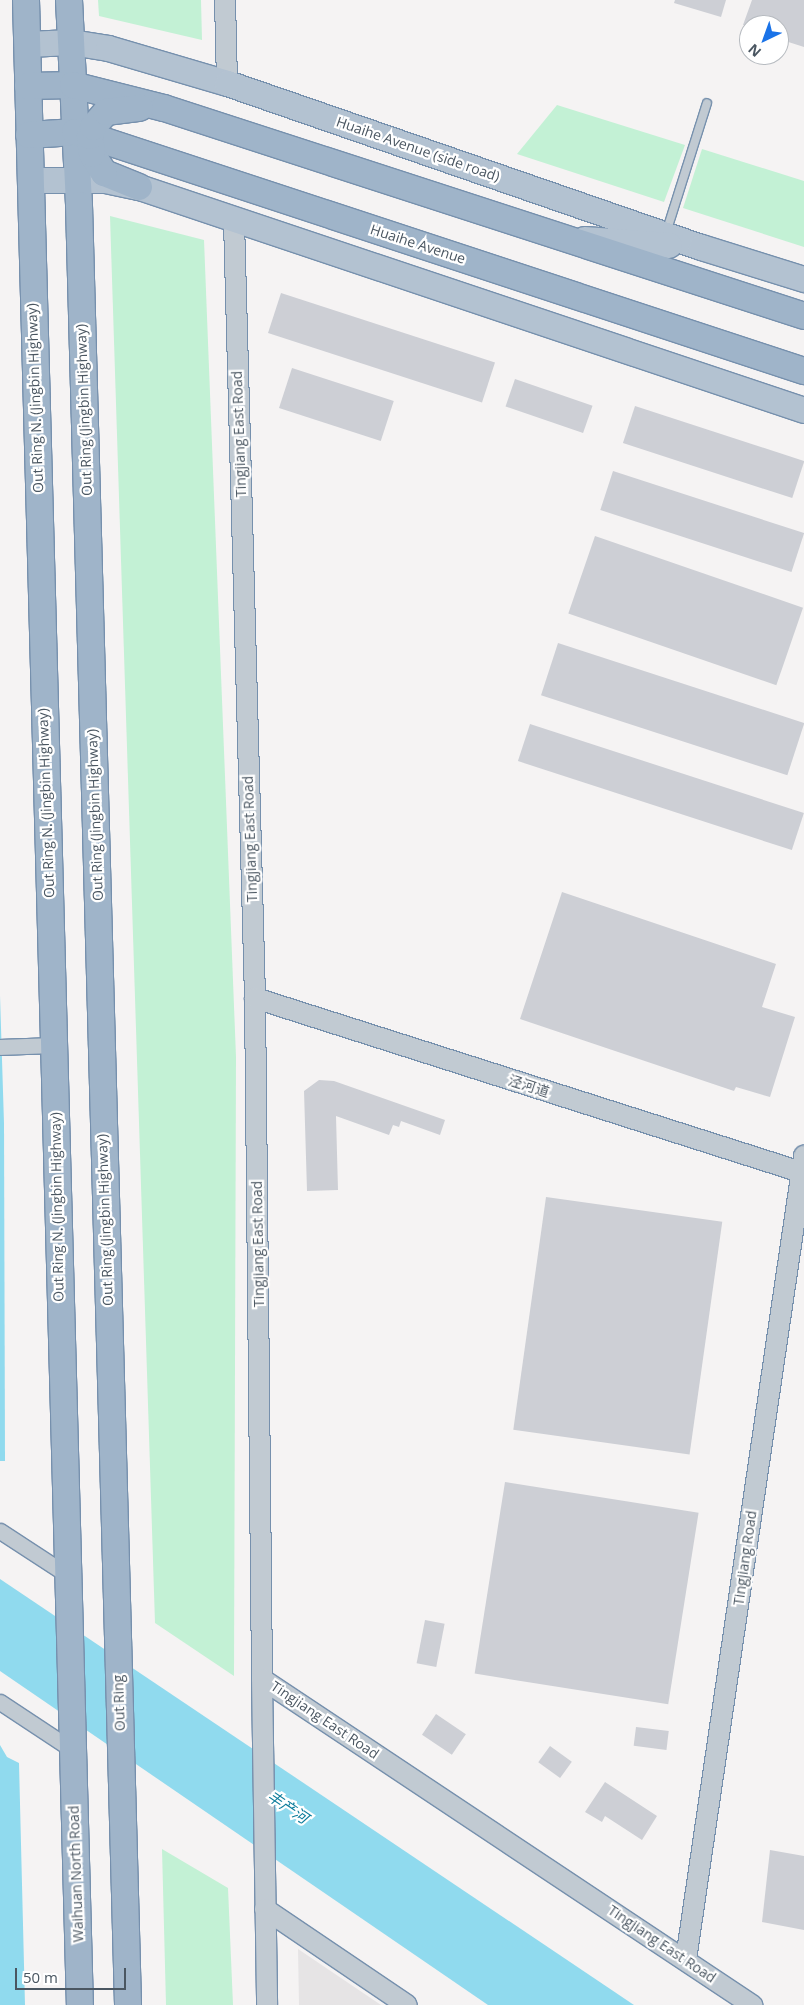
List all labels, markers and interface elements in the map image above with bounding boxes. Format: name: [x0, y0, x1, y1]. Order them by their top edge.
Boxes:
north arrow: [739, 15, 789, 65]
text: N: [744, 40, 765, 62]
street label: Huaihe Avenue (side road): [334, 113, 502, 185]
street label: Huaihe Avenue: [368, 221, 468, 267]
street label: Out Ring N. (Jingbin Highway): [23, 303, 47, 493]
street label: Out Ring (Jingbin Highway): [73, 324, 95, 496]
street label: Tingjiang East Road: [228, 371, 250, 497]
street label: Out Ring N. (Jingbin Highway): [34, 708, 58, 898]
street label: Out Ring (Jingbin Highway): [84, 729, 106, 901]
street label: Tingjiang East Road: [239, 776, 261, 902]
street label: 泾河道: [506, 1072, 552, 1100]
street label: Out Ring N. (Jingbin Highway): [47, 1112, 67, 1302]
street label: Out Ring (Jingbin Highway): [94, 1134, 116, 1306]
street label: Tingjiang East Road: [248, 1181, 268, 1307]
street label: Tingjiang Road: [730, 1510, 760, 1606]
street label: Out Ring: [110, 1674, 128, 1732]
street label: Tingjiang East Road: [268, 1678, 382, 1762]
water label: 丰产河: [264, 1787, 312, 1827]
street label: Waihuan North Road: [65, 1805, 87, 1943]
street label: Tingjiang East Road: [605, 1902, 719, 1986]
scale bar: [18, 1958, 129, 1990]
text: 50 m: [23, 1967, 58, 1987]

